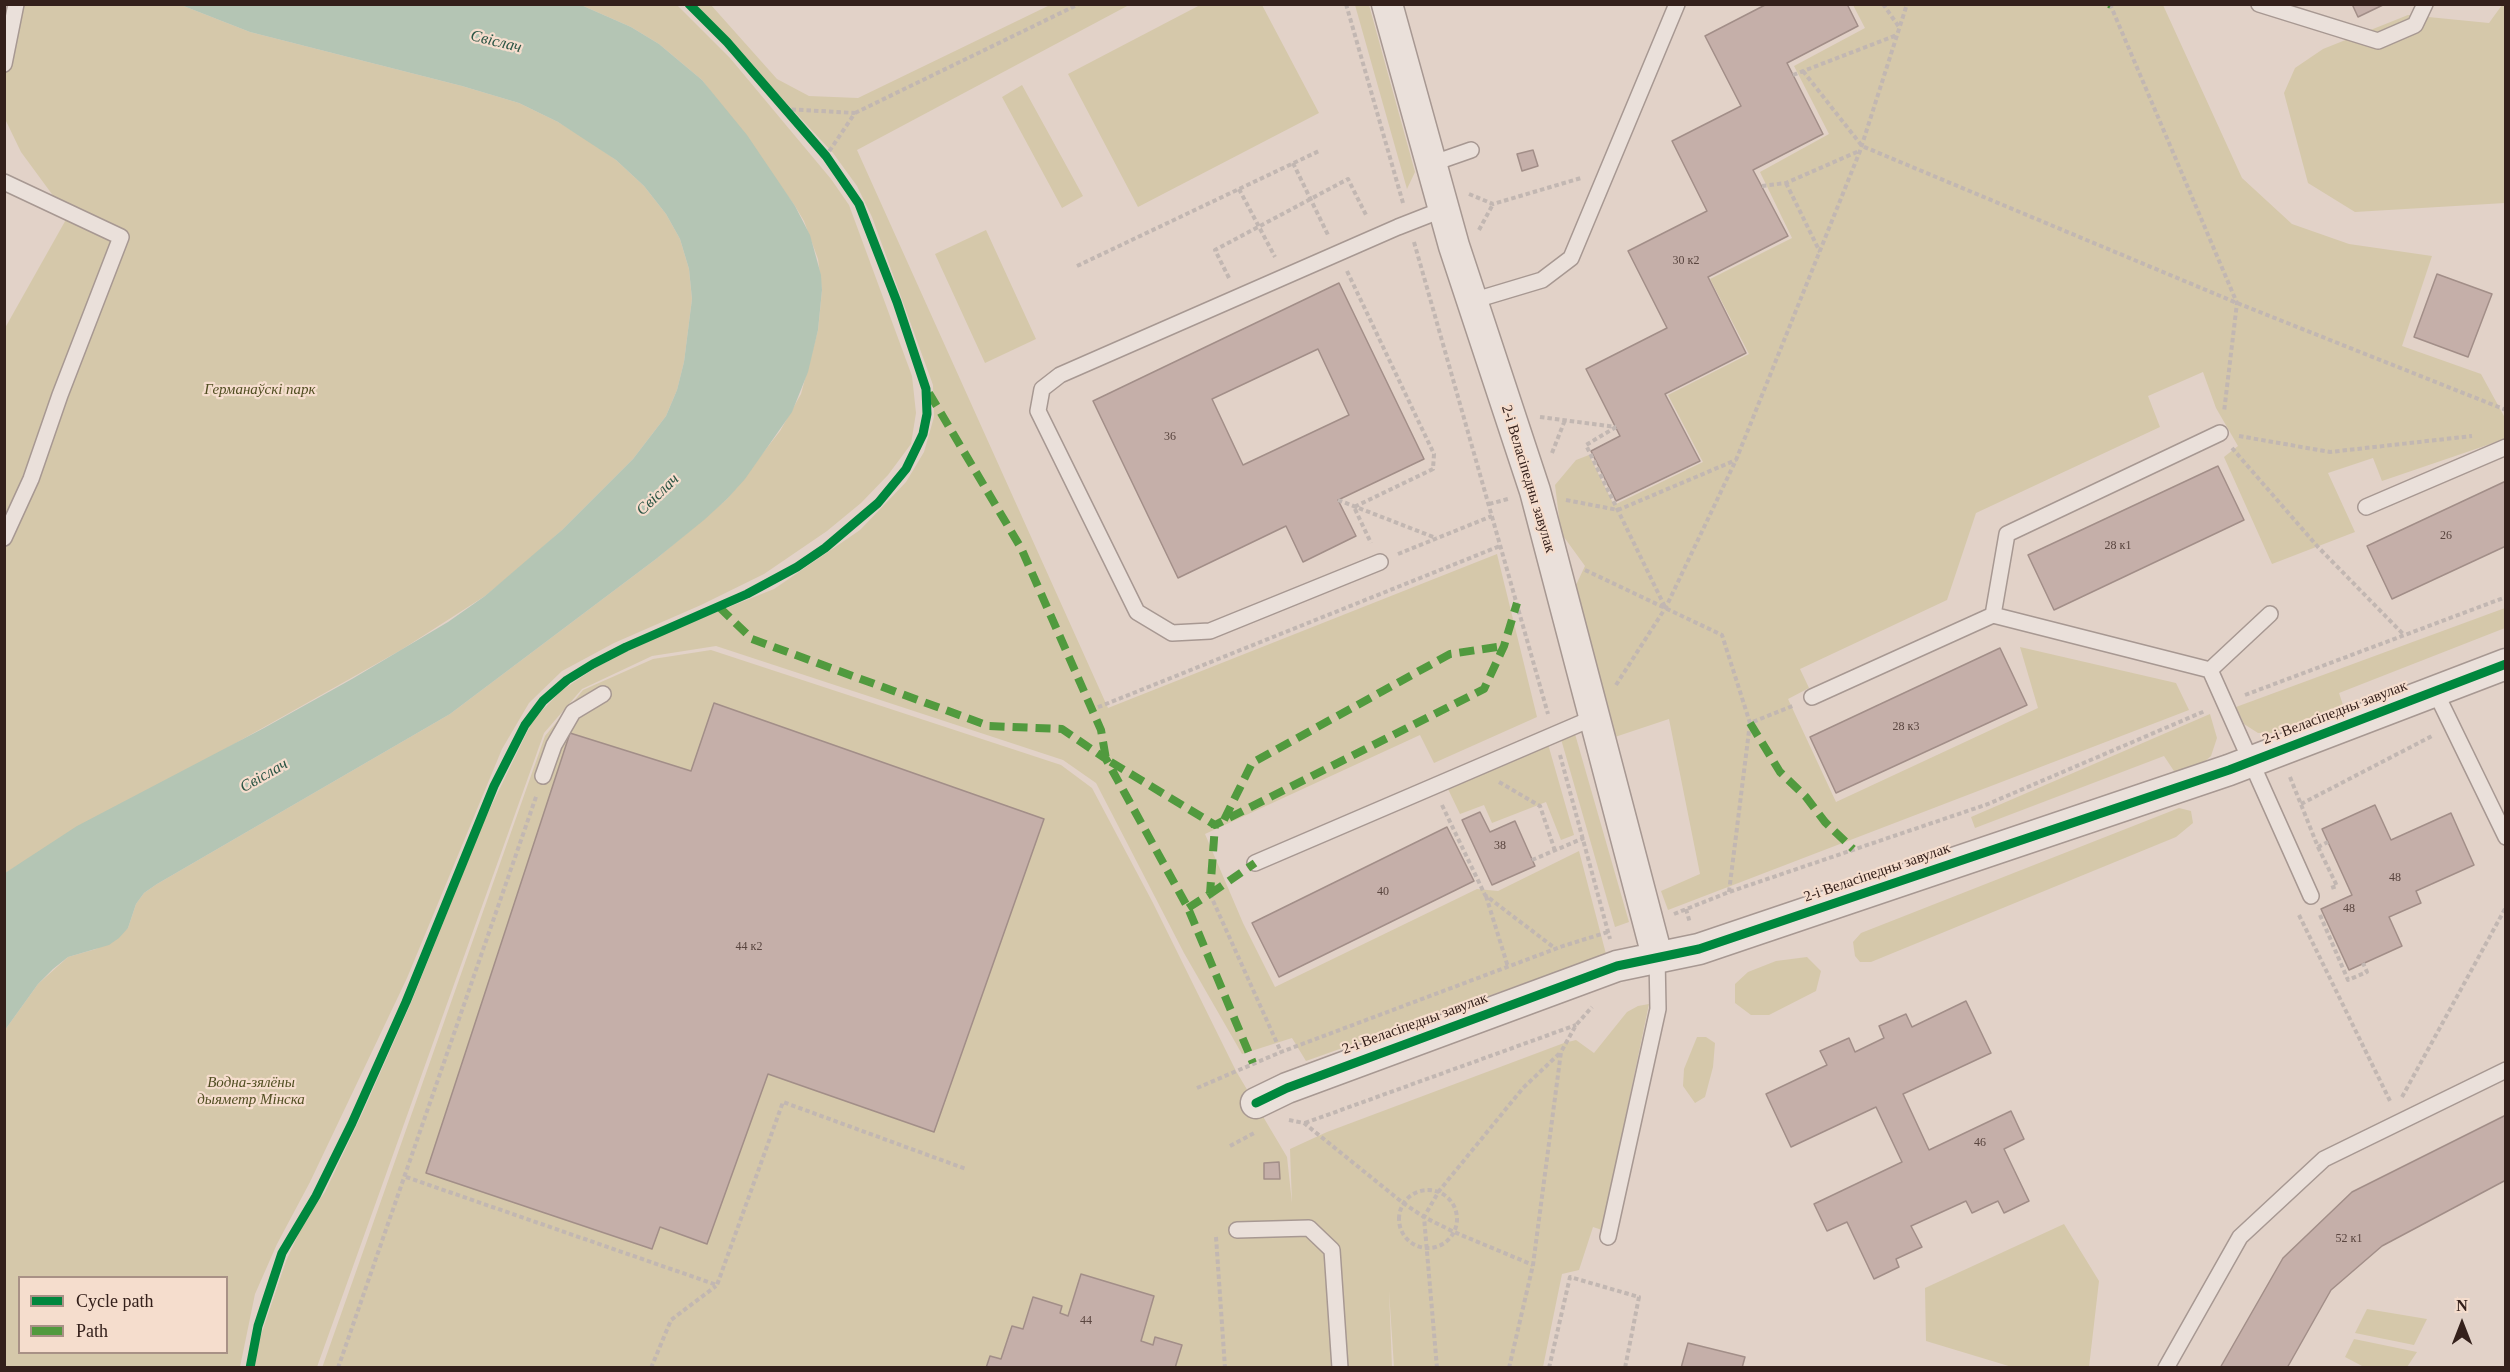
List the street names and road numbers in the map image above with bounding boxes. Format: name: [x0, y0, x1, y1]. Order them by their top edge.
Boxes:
street label: 2-і Веласіпедны завулак: [1497, 403, 1559, 555]
street label: 2-і Веласіпедны завулак: [2260, 677, 2410, 749]
street label: 2-і Веласіпедны завулак: [1802, 840, 1952, 906]
street label: 2-і Веласіпедны завулак: [1340, 989, 1490, 1059]

